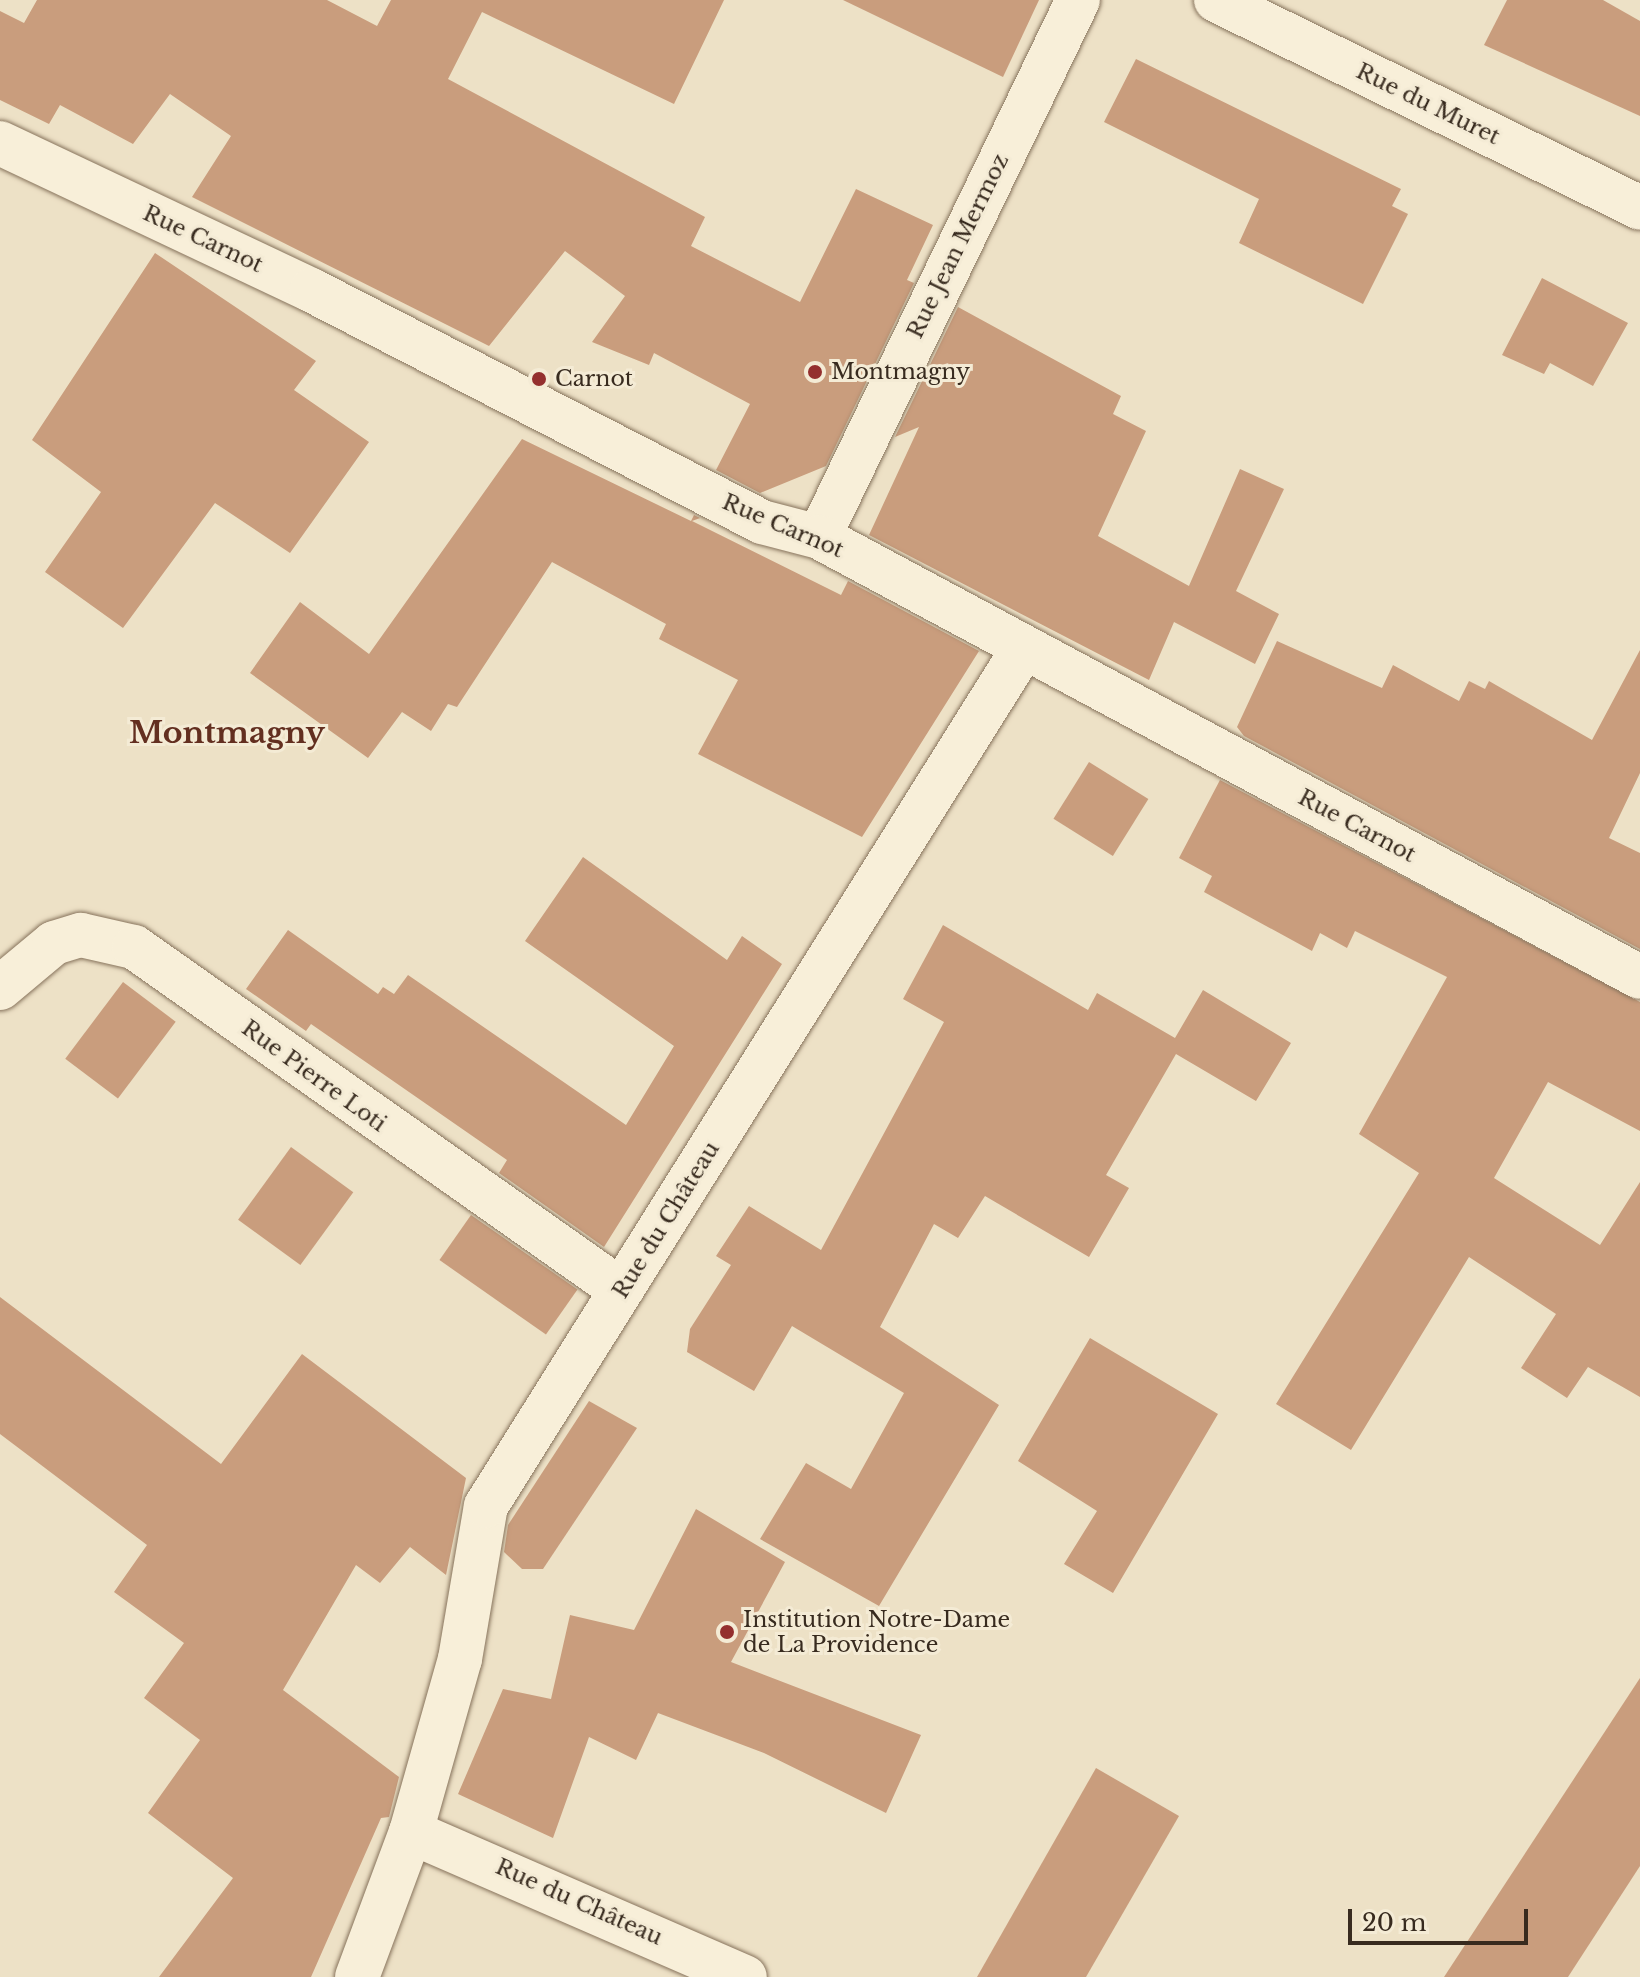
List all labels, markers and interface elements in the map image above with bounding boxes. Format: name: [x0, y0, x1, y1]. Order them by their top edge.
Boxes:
street label: Rue du Muret: [1352, 58, 1504, 150]
street label: Rue Jean Mermoz: [902, 149, 1014, 343]
street label: Rue Carnot: [139, 200, 267, 278]
place label: Montmagny: [831, 359, 970, 385]
marker: Montmagny: [806, 363, 824, 381]
place label: Carnot: [555, 366, 633, 392]
marker: Carnot: [530, 370, 548, 388]
street label: Rue Carnot: [718, 489, 848, 563]
district label: Montmagny: [129, 715, 325, 751]
street label: Rue Carnot: [1294, 784, 1420, 868]
street label: Rue Pierre Loti: [237, 1015, 391, 1137]
street label: Rue du Château: [607, 1137, 725, 1303]
place label: Institution Notre-Dame de La Providence: [743, 1606, 1010, 1658]
marker: Institution Notre-Dame de La Providence: [718, 1623, 736, 1641]
street label: Rue du Château: [492, 1853, 666, 1951]
scale bar: [1352, 1893, 1532, 1943]
text: 20 m: [1362, 1908, 1427, 1937]

